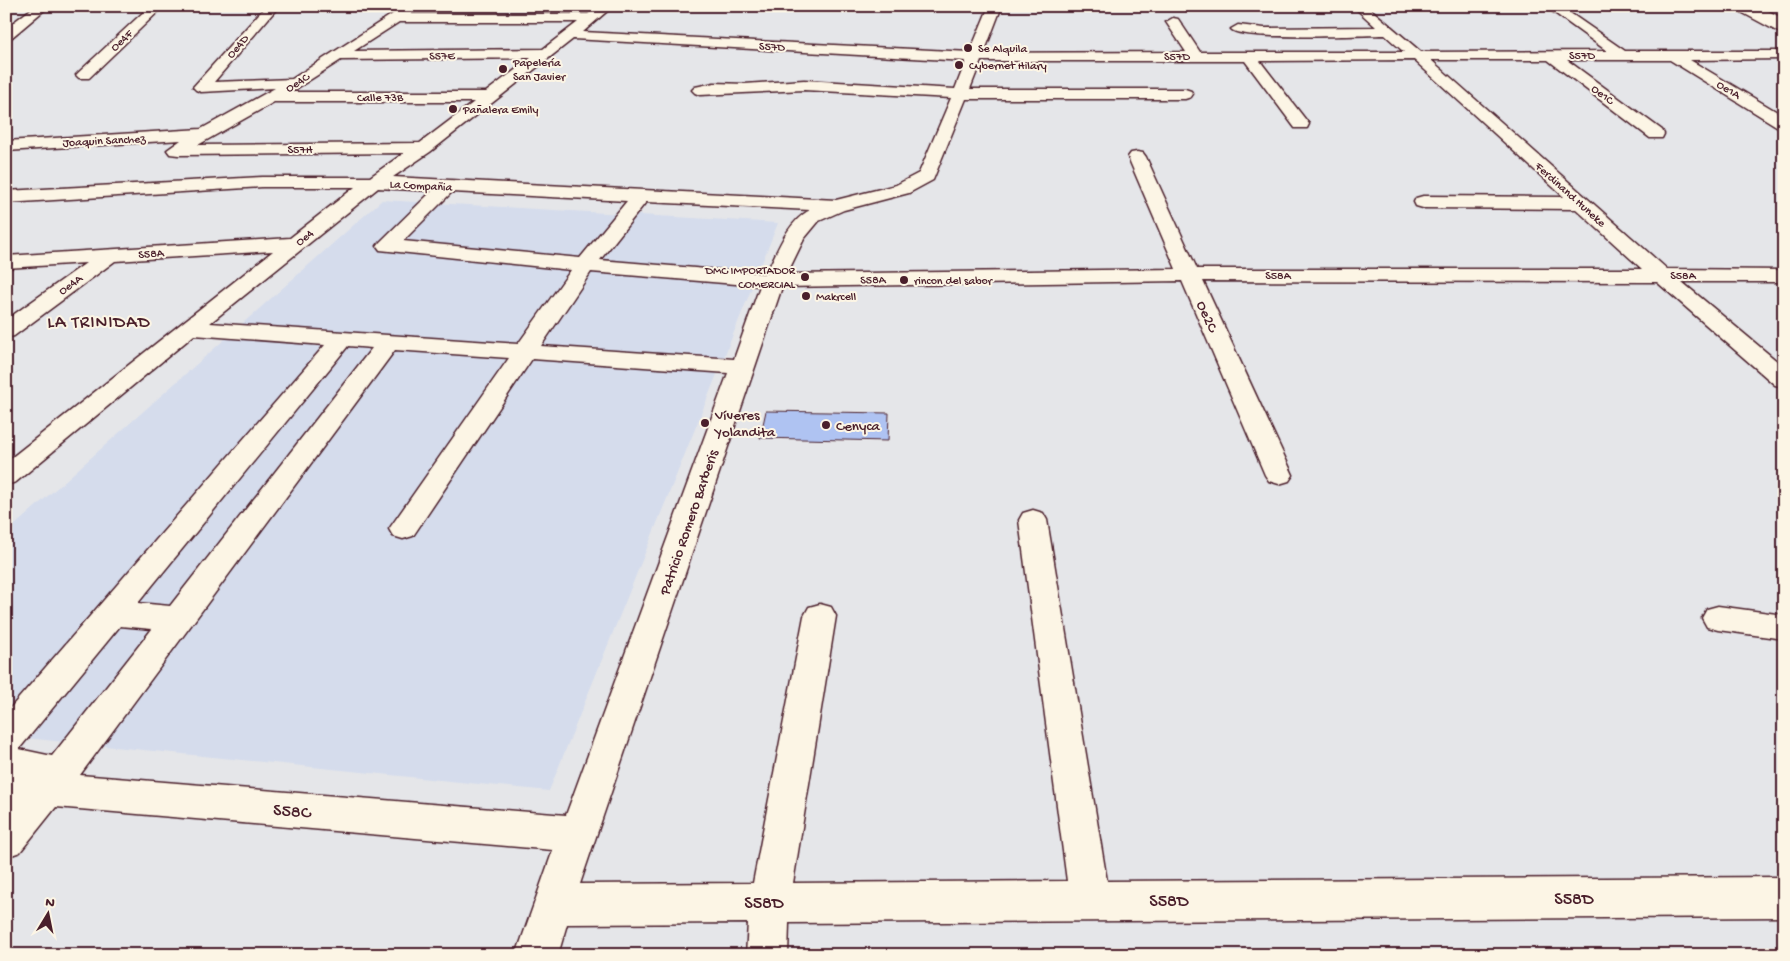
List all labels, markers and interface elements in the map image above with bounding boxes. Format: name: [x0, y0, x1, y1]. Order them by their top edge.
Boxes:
street label: Oe4F: [108, 27, 137, 55]
street label: Oe4D: [224, 32, 253, 62]
street label: S57D: [759, 40, 785, 56]
marker: Se Alquila: [962, 42, 974, 54]
place label: Se Alquila: [978, 43, 1027, 57]
street label: S57E: [429, 50, 455, 64]
street label: S57D: [1569, 50, 1595, 64]
street label: S57D: [1164, 51, 1190, 65]
place label: Papelería San Javier: [512, 57, 567, 85]
marker: Cybernet Hilary: [953, 59, 965, 71]
place label: Cybernet Hilary: [969, 60, 1047, 74]
marker: Papelería San Javier: [497, 63, 509, 75]
street label: Oe4C: [283, 70, 314, 96]
street label: Oe1A: [1714, 78, 1743, 104]
street label: Oe1C: [1588, 83, 1617, 110]
street label: Calle 73B: [357, 92, 404, 106]
marker: Pañalera Emily: [447, 103, 459, 115]
place label: Pañalera Emily: [462, 104, 538, 118]
street label: Joaquin Sanchez: [62, 133, 147, 151]
street label: S57H: [288, 144, 313, 158]
street label: Ferdinand Huneke: [1531, 159, 1608, 231]
street label: La Compañia: [389, 178, 453, 196]
street label: Oe4: [293, 227, 317, 250]
street label: S58A: [138, 247, 165, 263]
place label: DMC IMPORTADOR COMERCIAL: [704, 265, 796, 293]
street label: S58A: [1265, 270, 1292, 284]
street label: S58A: [1670, 270, 1697, 284]
marker: DMC IMPORTADOR COMERCIAL: [799, 271, 811, 283]
street label: Oe4A: [56, 272, 87, 299]
street label: S58A: [860, 274, 887, 288]
marker: rincon del sabor: [898, 274, 910, 286]
place label: rincon del sabor: [914, 275, 994, 289]
marker: Makrcell: [800, 290, 812, 302]
place label: Makrcell: [816, 291, 857, 305]
street label: Oe2C: [1191, 298, 1221, 336]
district label: LA TRINIDAD: [47, 313, 151, 334]
place label: Víveres Yolandita: [713, 407, 776, 442]
marker: Víveres Yolandita: [699, 417, 711, 429]
place label: Cenyca: [836, 418, 880, 436]
marker: Cenyca: [820, 419, 832, 431]
street label: Patricio Romero Barberis: [656, 447, 723, 599]
street label: S58C: [272, 800, 313, 825]
north arrow: [22, 888, 72, 938]
street label: S58D: [1554, 890, 1594, 911]
street label: S58D: [1149, 892, 1189, 913]
text: N: [44, 894, 56, 913]
street label: S58D: [744, 894, 784, 915]

